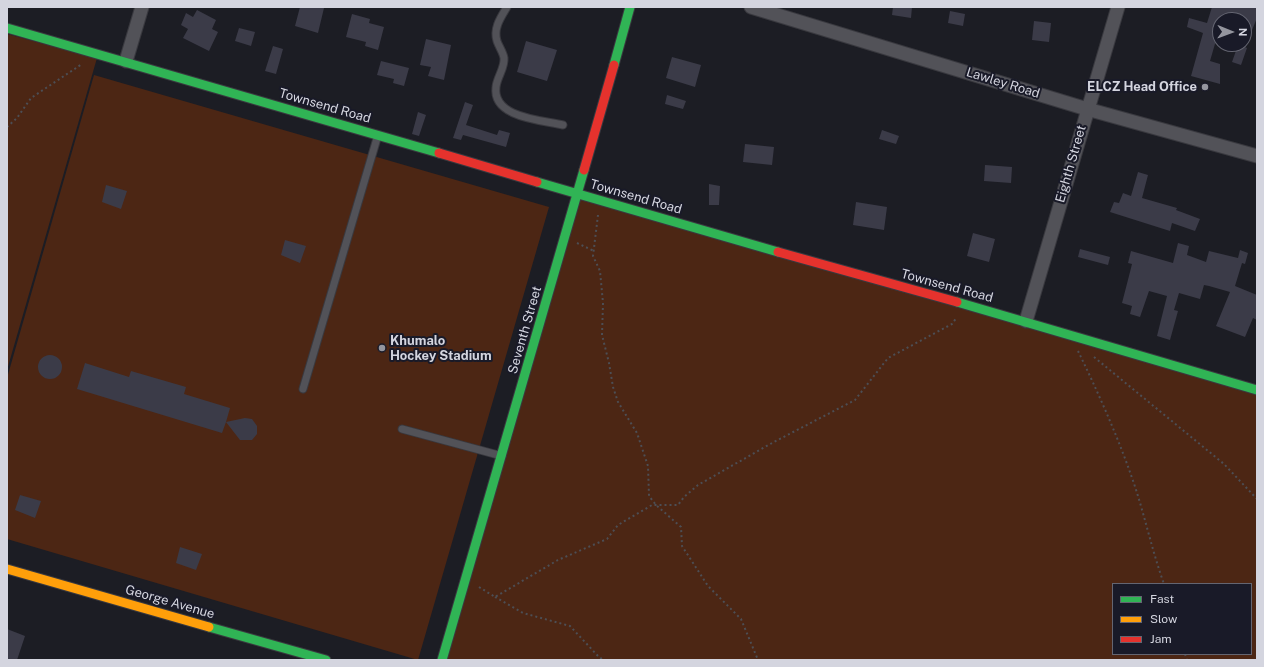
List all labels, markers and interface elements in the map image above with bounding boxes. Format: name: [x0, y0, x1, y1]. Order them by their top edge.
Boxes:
north arrow: [1212, 12, 1252, 52]
text: N: [1237, 28, 1249, 37]
street label: Lawley Road: [964, 64, 1042, 102]
place label: ELCZ Head Office: [1087, 79, 1197, 95]
marker: ELCZ Head Office: [1200, 82, 1210, 92]
street label: Townsend Road: [277, 85, 373, 127]
street label: Eighth Street: [1052, 123, 1090, 205]
street label: Townsend Road: [588, 176, 684, 218]
street label: Townsend Road: [899, 266, 995, 306]
street label: Seventh Street: [505, 284, 545, 376]
place label: Khumalo Hockey Stadium: [390, 333, 492, 364]
marker: Khumalo Hockey Stadium: [377, 343, 387, 353]
street label: George Avenue: [124, 582, 216, 622]
legend: [1112, 583, 1252, 655]
text: Fast: [1150, 592, 1174, 606]
text: Slow: [1150, 612, 1177, 626]
text: Jam: [1150, 632, 1172, 646]

